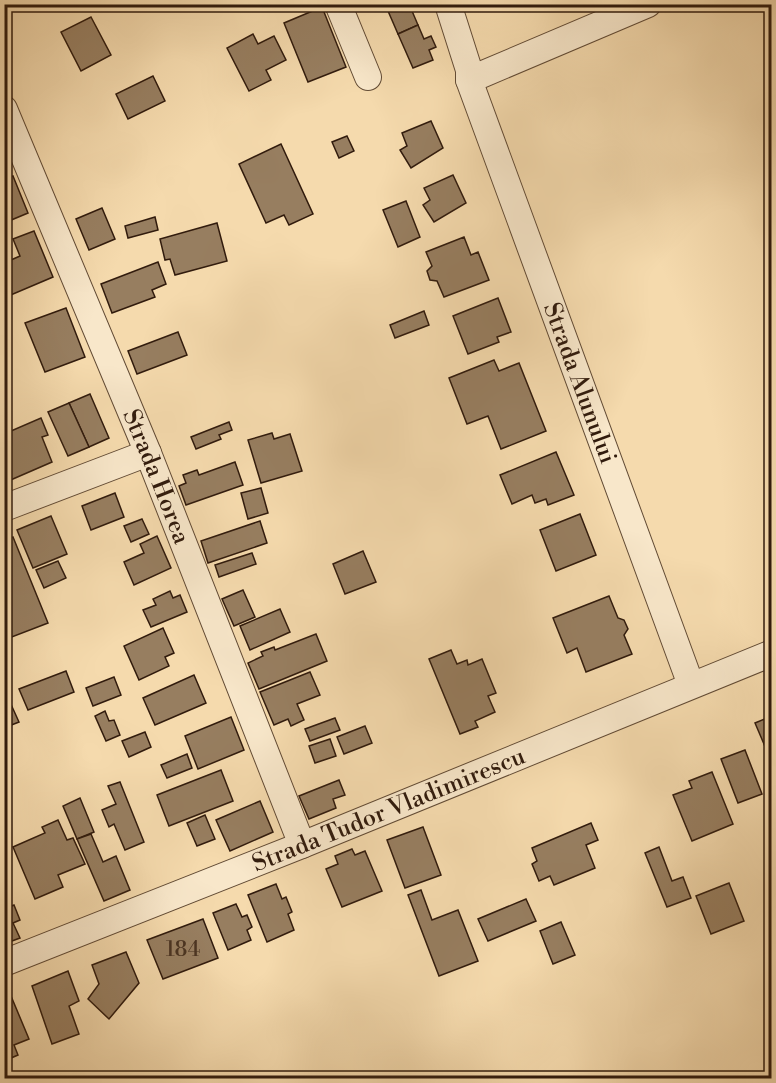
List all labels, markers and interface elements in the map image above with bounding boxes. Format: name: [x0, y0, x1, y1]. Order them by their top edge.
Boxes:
street label: Strada Alunului: [536, 299, 623, 468]
street label: Strada Horea: [115, 405, 197, 549]
street label: Strada Tudor Vladimirescu: [248, 741, 530, 879]
house number: 184: [166, 937, 200, 963]

